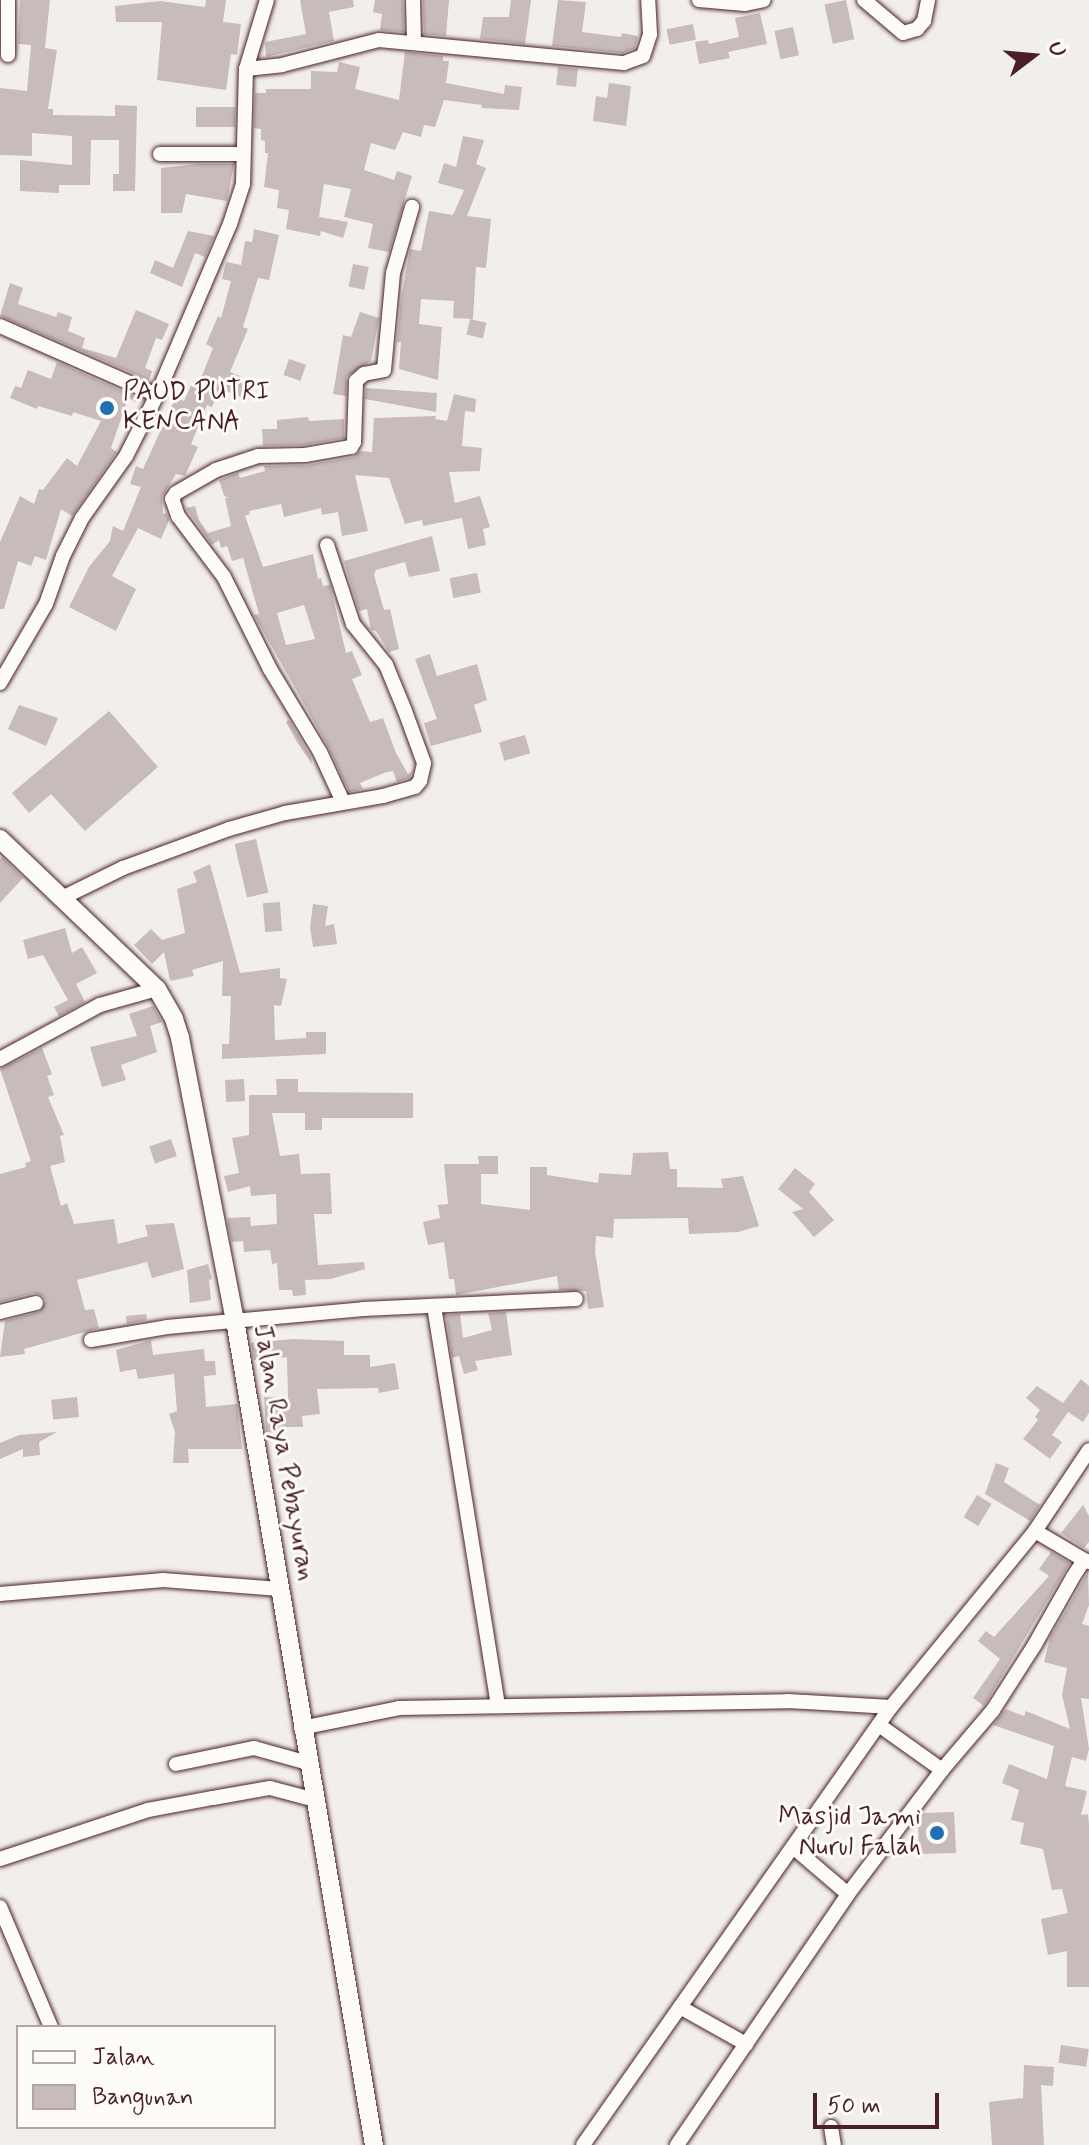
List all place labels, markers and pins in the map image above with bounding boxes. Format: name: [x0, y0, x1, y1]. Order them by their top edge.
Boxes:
place label: PAUD PUTRI KENCANA: [123, 377, 276, 438]
marker: PAUD PUTRI KENCANA: [98, 399, 116, 417]
place label: Masjid Jami Nurul Falah: [782, 1802, 921, 1864]
marker: Masjid Jami Nurul Falah: [928, 1824, 946, 1842]

